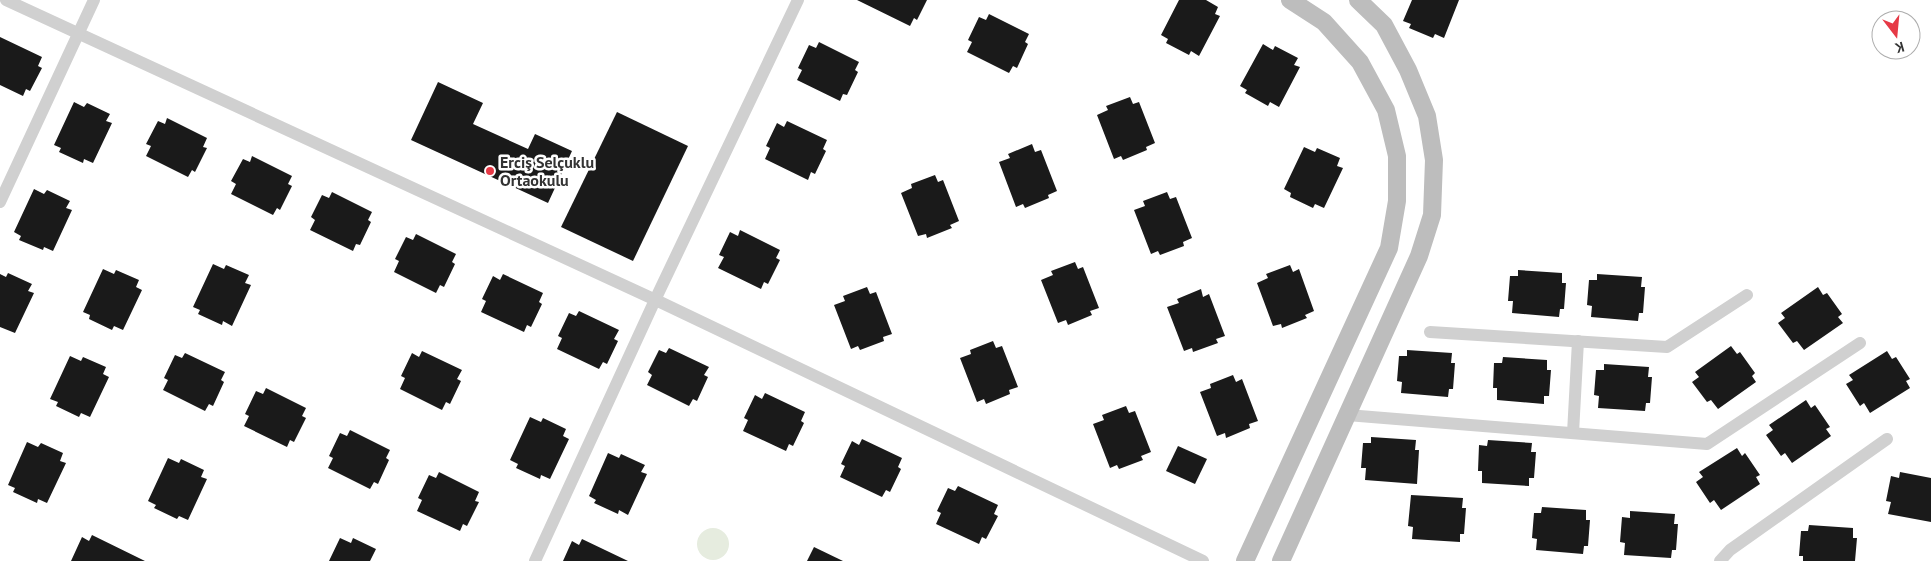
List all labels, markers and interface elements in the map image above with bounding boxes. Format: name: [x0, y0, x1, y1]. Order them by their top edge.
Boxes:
north arrow: [1871, 10, 1921, 60]
text: K: [1893, 38, 1906, 57]
place label: Erciş Selçuklu Ortaokulu: [500, 152, 594, 190]
marker: Erciş Selçuklu Ortaokulu: [484, 165, 496, 177]

